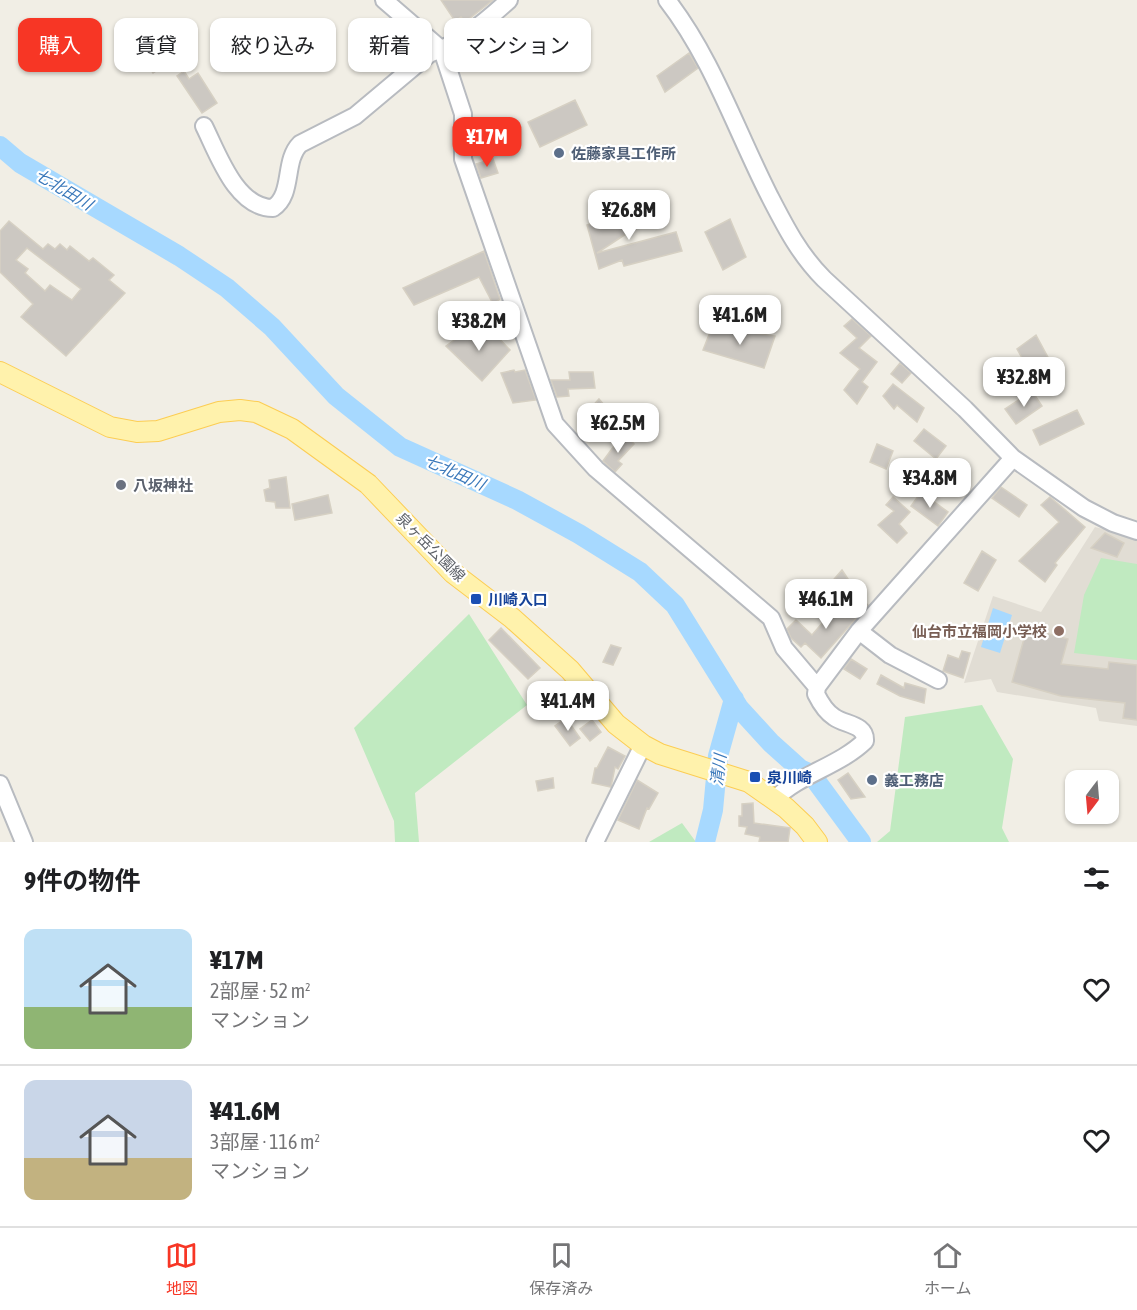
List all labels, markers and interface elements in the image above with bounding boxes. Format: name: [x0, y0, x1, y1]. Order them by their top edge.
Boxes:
chip: 購入: [18, 18, 102, 72]
chip: 賃貸: [114, 18, 198, 72]
chip: 絞り込み: [210, 18, 336, 72]
chip: 新着: [348, 18, 432, 72]
chip: マンション: [444, 18, 591, 72]
pin: ¥17M: [451, 117, 523, 168]
text: ¥17M: [466, 125, 508, 148]
place label: 佐藤家具工作所: [571, 145, 676, 162]
marker: 佐藤家具工作所: [552, 146, 566, 160]
water label: 七北田川: [32, 165, 98, 214]
pin: ¥26.8M: [580, 190, 678, 241]
text: ¥26.8M: [602, 198, 656, 221]
pin: ¥41.6M: [691, 295, 789, 346]
pin: ¥38.2M: [430, 301, 528, 352]
text: ¥41.6M: [713, 303, 767, 326]
text: ¥38.2M: [452, 309, 506, 332]
pin: ¥32.8M: [975, 357, 1073, 408]
text: ¥32.8M: [997, 365, 1051, 388]
pin: ¥62.5M: [569, 403, 667, 454]
text: ¥62.5M: [591, 411, 645, 434]
water label: 七北田川: [422, 451, 490, 494]
pin: ¥34.8M: [881, 458, 979, 509]
text: ¥34.8M: [903, 466, 957, 489]
place label: 八坂神社: [133, 477, 193, 494]
marker: 八坂神社: [114, 478, 128, 492]
street label: 泉ヶ岳公園線: [393, 509, 469, 585]
pin: ¥46.1M: [777, 579, 875, 630]
text: ¥46.1M: [799, 587, 853, 610]
place label: 川崎入口: [488, 591, 548, 608]
marker: 川崎入口: [469, 592, 483, 606]
place label: 仙台市立福岡小学校: [912, 623, 1047, 640]
marker: 仙台市立福岡小学校: [1052, 624, 1066, 638]
pin: ¥41.4M: [519, 681, 617, 732]
text: ¥41.4M: [541, 689, 595, 712]
water label: 清川: [707, 751, 729, 787]
place label: 泉川崎: [767, 769, 812, 786]
marker: 泉川崎: [748, 770, 762, 784]
north arrow: [1065, 770, 1119, 824]
map controls: [1065, 770, 1119, 824]
place label: 義工務店: [884, 772, 944, 789]
marker: 義工務店: [865, 773, 879, 787]
icon: filters: [1080, 862, 1113, 895]
text: 9件の物件: [24, 866, 140, 896]
text: ¥17M: [210, 945, 263, 975]
icon: home: [72, 953, 144, 1025]
icon: heart: [1080, 973, 1113, 1006]
text: 2部屋 · 52 m²: [210, 979, 311, 1002]
text: マンション: [210, 1008, 310, 1031]
text: ¥41.6M: [210, 1096, 280, 1126]
icon: home: [72, 1104, 144, 1176]
icon: heart: [1080, 1124, 1113, 1157]
text: 3部屋 · 116 m²: [210, 1130, 320, 1153]
text: マンション: [210, 1159, 310, 1182]
tab: 地図: [165, 1239, 198, 1299]
tab: 保存済み: [529, 1239, 593, 1299]
tab: ホーム: [924, 1239, 972, 1299]

